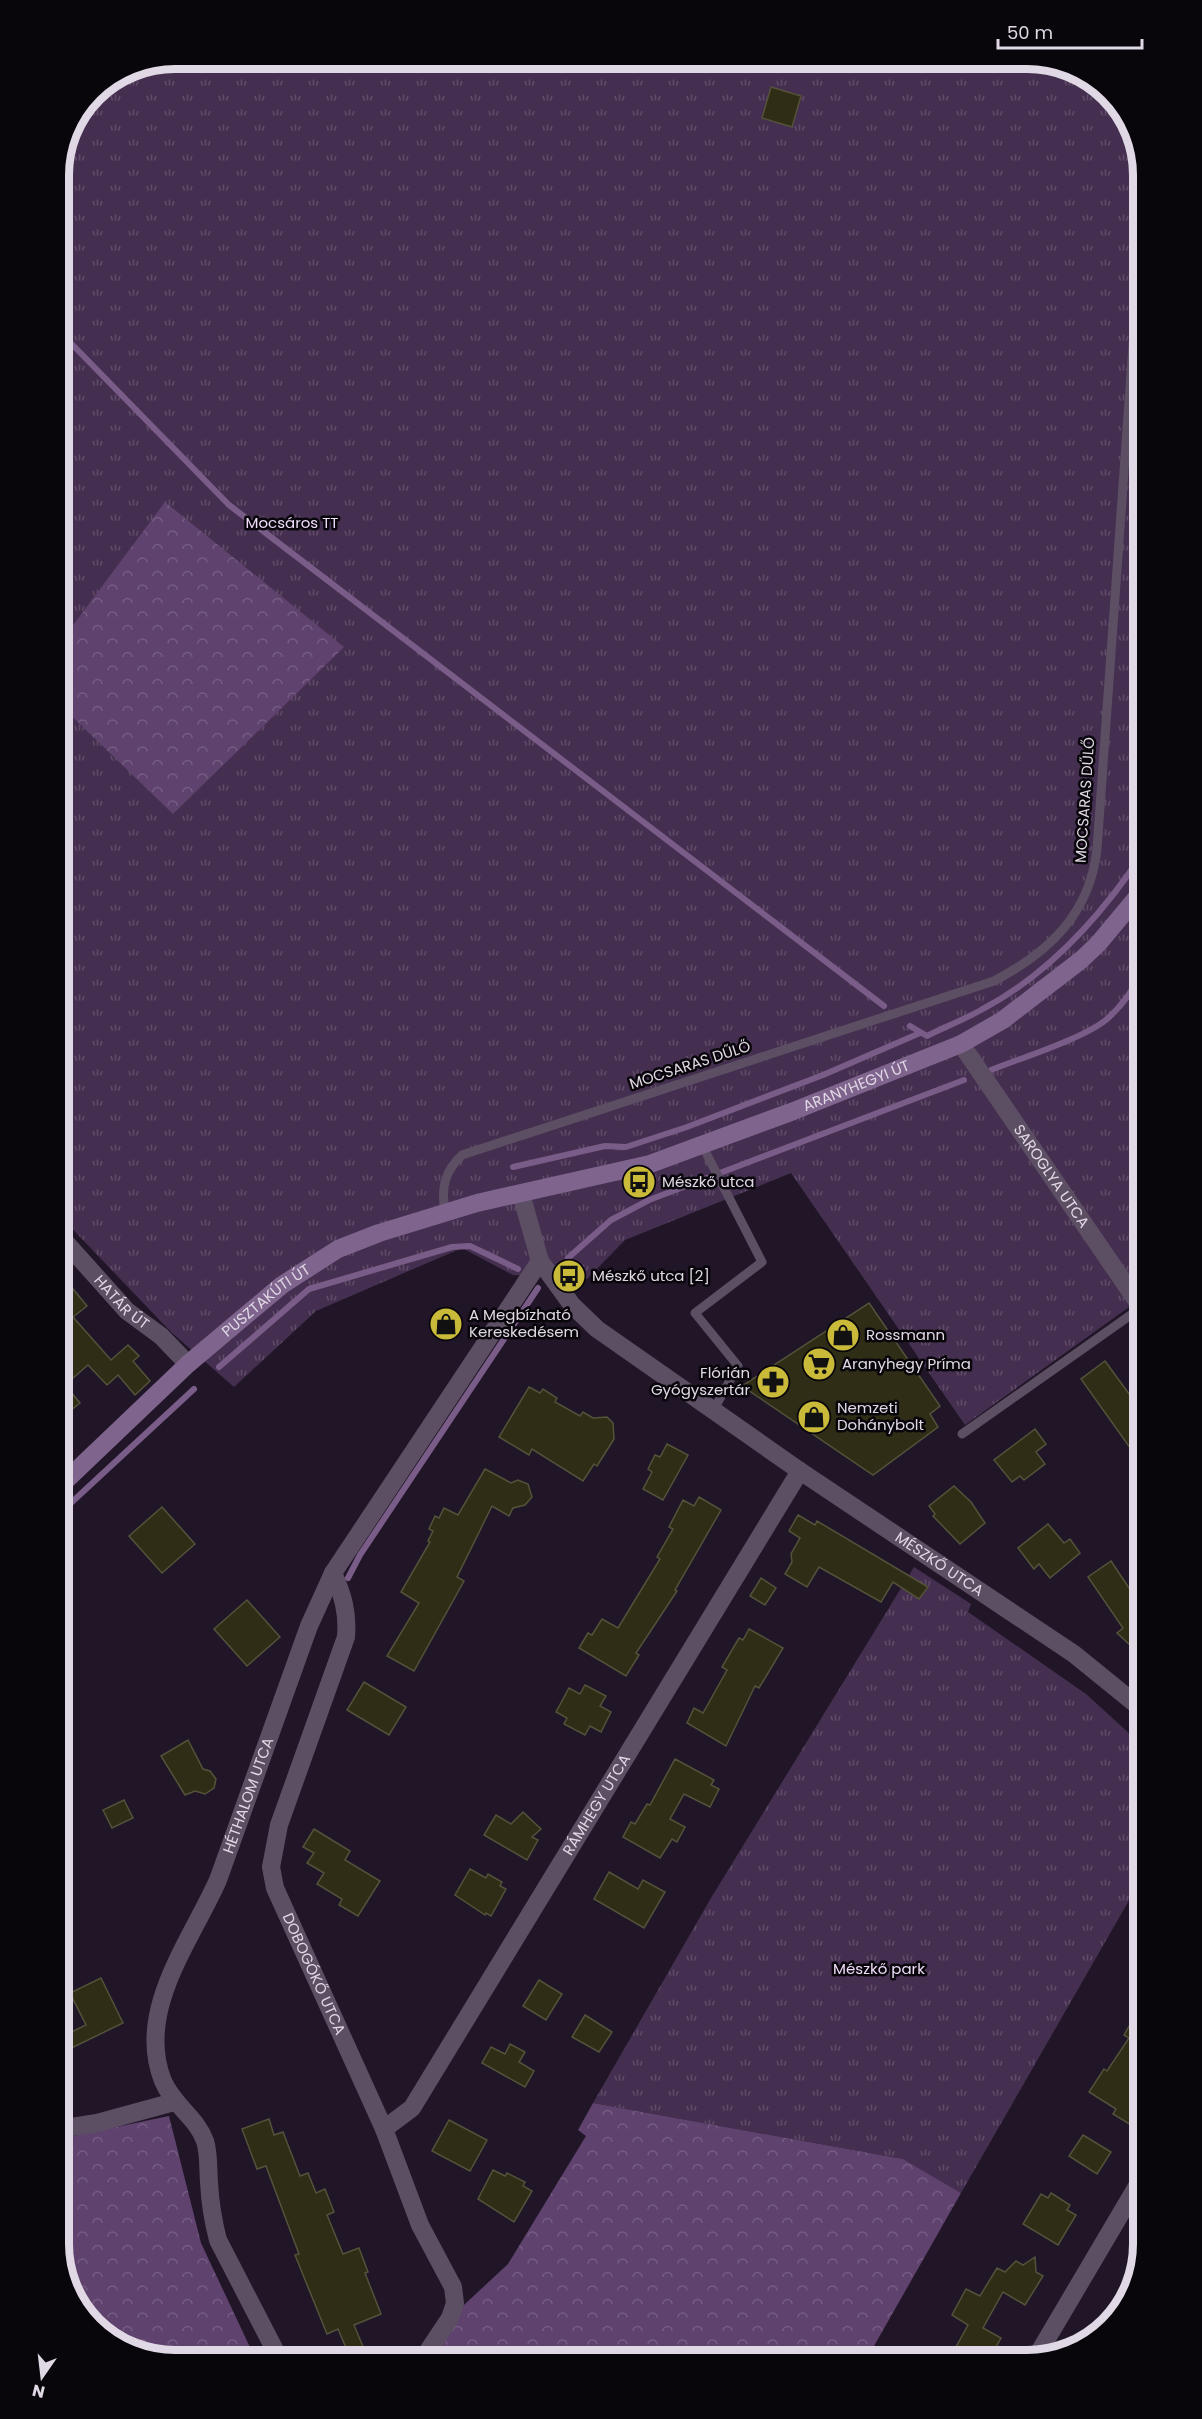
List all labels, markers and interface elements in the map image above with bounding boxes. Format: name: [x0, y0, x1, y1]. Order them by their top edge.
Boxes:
scale bar: [998, 12, 1142, 50]
text: 50 m: [1007, 20, 1053, 45]
park label: Mocsáros TT: [246, 512, 338, 533]
street label: MOCSARAS DŰLŐ: [1070, 736, 1099, 864]
street label: MOCSARAS DŰLŐ: [627, 1035, 753, 1094]
street label: ARANYHEGYI ÚT: [800, 1055, 913, 1116]
street label: SAROGLYA UTCA: [1009, 1120, 1095, 1232]
bus stop icon: Mészkő utca: [621, 1164, 657, 1200]
place label: Mészkő utca: [662, 1171, 755, 1192]
bus stop icon: Mészkő utca [2]: [551, 1258, 587, 1294]
street label: PUSZTAKÚTI ÚT: [217, 1259, 314, 1341]
place label: Mészkő utca [2]: [592, 1265, 710, 1286]
street label: HATÁR ÚT: [89, 1270, 154, 1334]
place label: A Megbízható Kereskedésem: [469, 1304, 579, 1342]
shop icon: A Megbízható Kereskedésem: [428, 1306, 464, 1342]
shop icon: Rossmann: [825, 1317, 861, 1353]
place label: Rossmann: [866, 1324, 945, 1345]
supermarket icon: Aranyhegy Príma: [801, 1346, 837, 1382]
place label: Aranyhegy Príma: [842, 1353, 971, 1374]
place label: Flórián Gyógyszertár: [651, 1362, 750, 1400]
pharmacy icon: Flórián Gyógyszertár: [755, 1364, 791, 1400]
place label: Nemzeti Dohánybolt: [837, 1397, 924, 1435]
shop icon: Nemzeti Dohánybolt: [796, 1399, 832, 1435]
street label: MÉSZKŐ UTCA: [891, 1526, 988, 1601]
street label: HÉTHALOM UTCA: [217, 1734, 278, 1856]
street label: RÁMHEGY UTCA: [557, 1750, 635, 1859]
street label: DOBOGÓKŐ UTCA: [278, 1909, 351, 2038]
park label: Mészkő park: [833, 1958, 925, 1979]
north arrow: [12, 2347, 72, 2407]
text: N: [30, 2378, 47, 2404]

